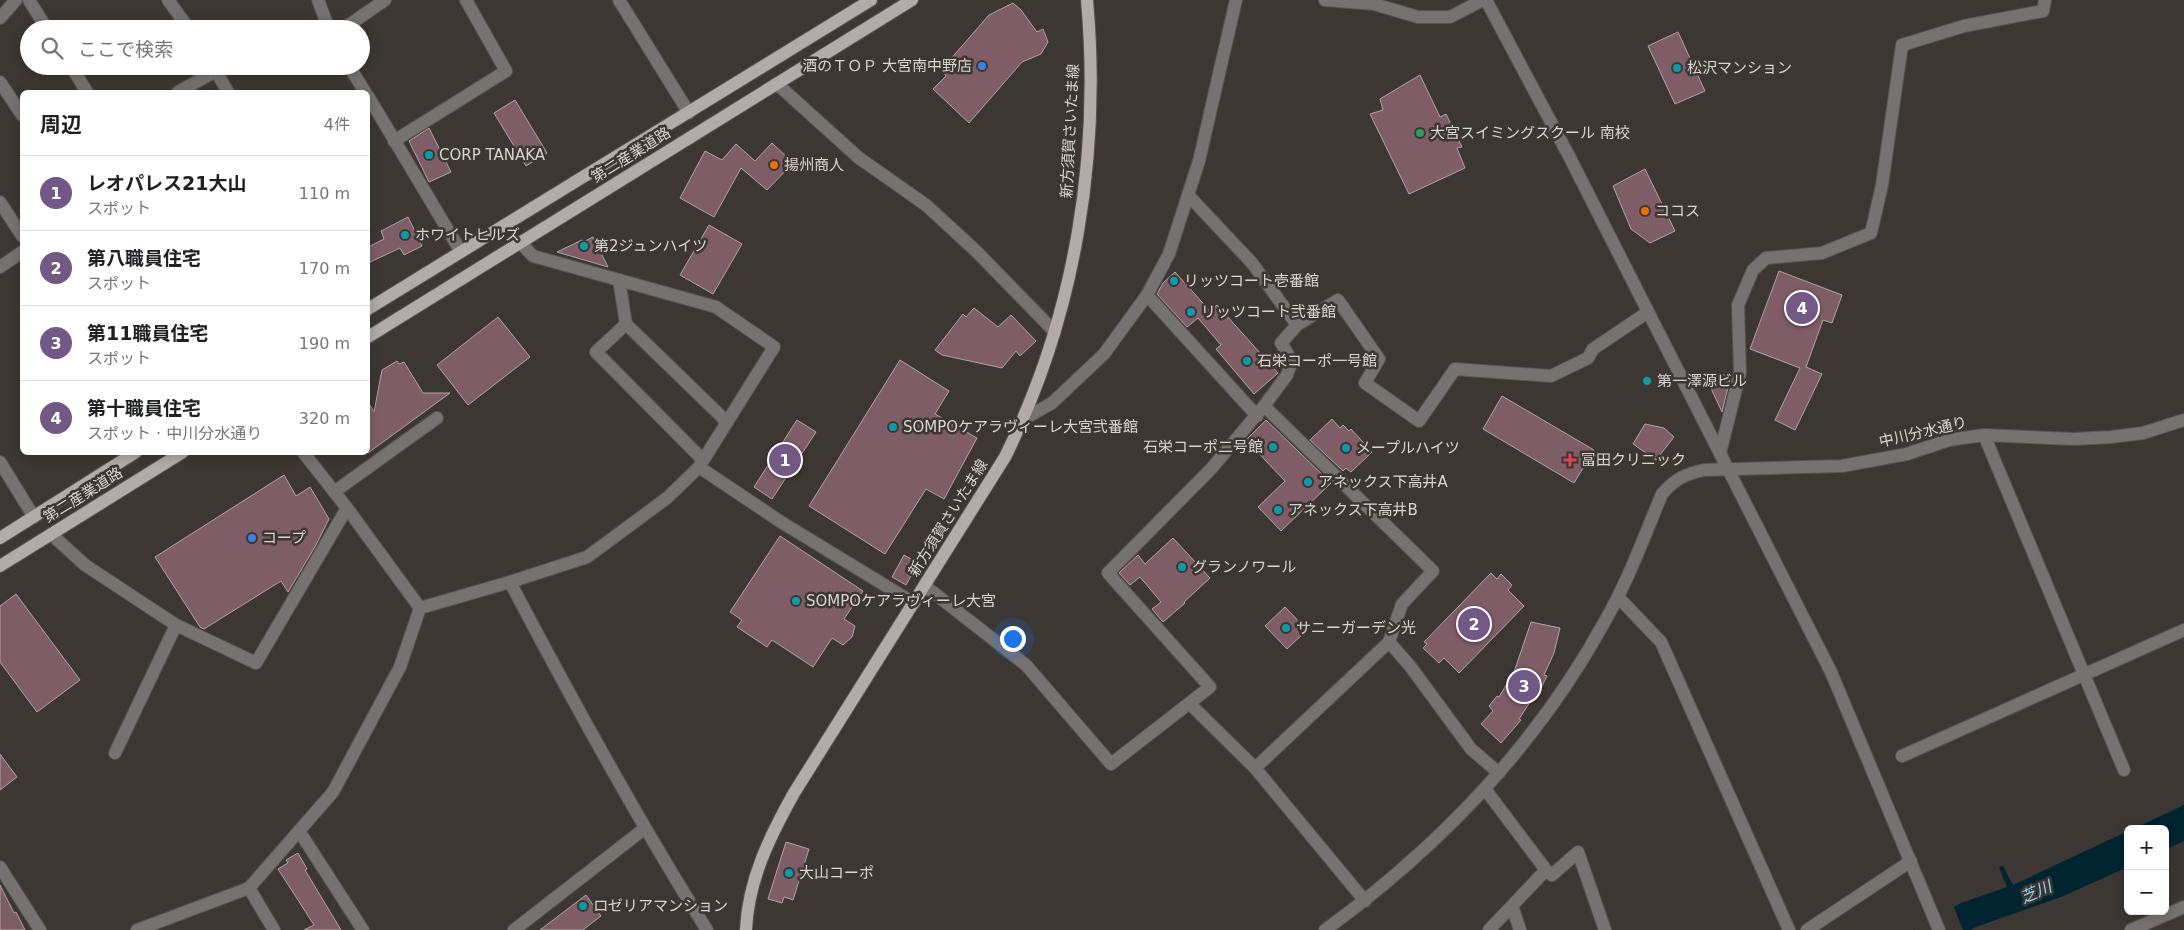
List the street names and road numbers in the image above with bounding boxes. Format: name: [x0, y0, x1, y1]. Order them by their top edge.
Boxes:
street label: 新方須賀さいたま線: [1057, 63, 1083, 199]
street label: 第二産業道路: [588, 124, 674, 186]
street label: 中川分水通り: [1877, 413, 1969, 451]
street label: 新方須賀さいたま線: [905, 456, 991, 580]
street label: 第二産業道路: [40, 464, 126, 526]

